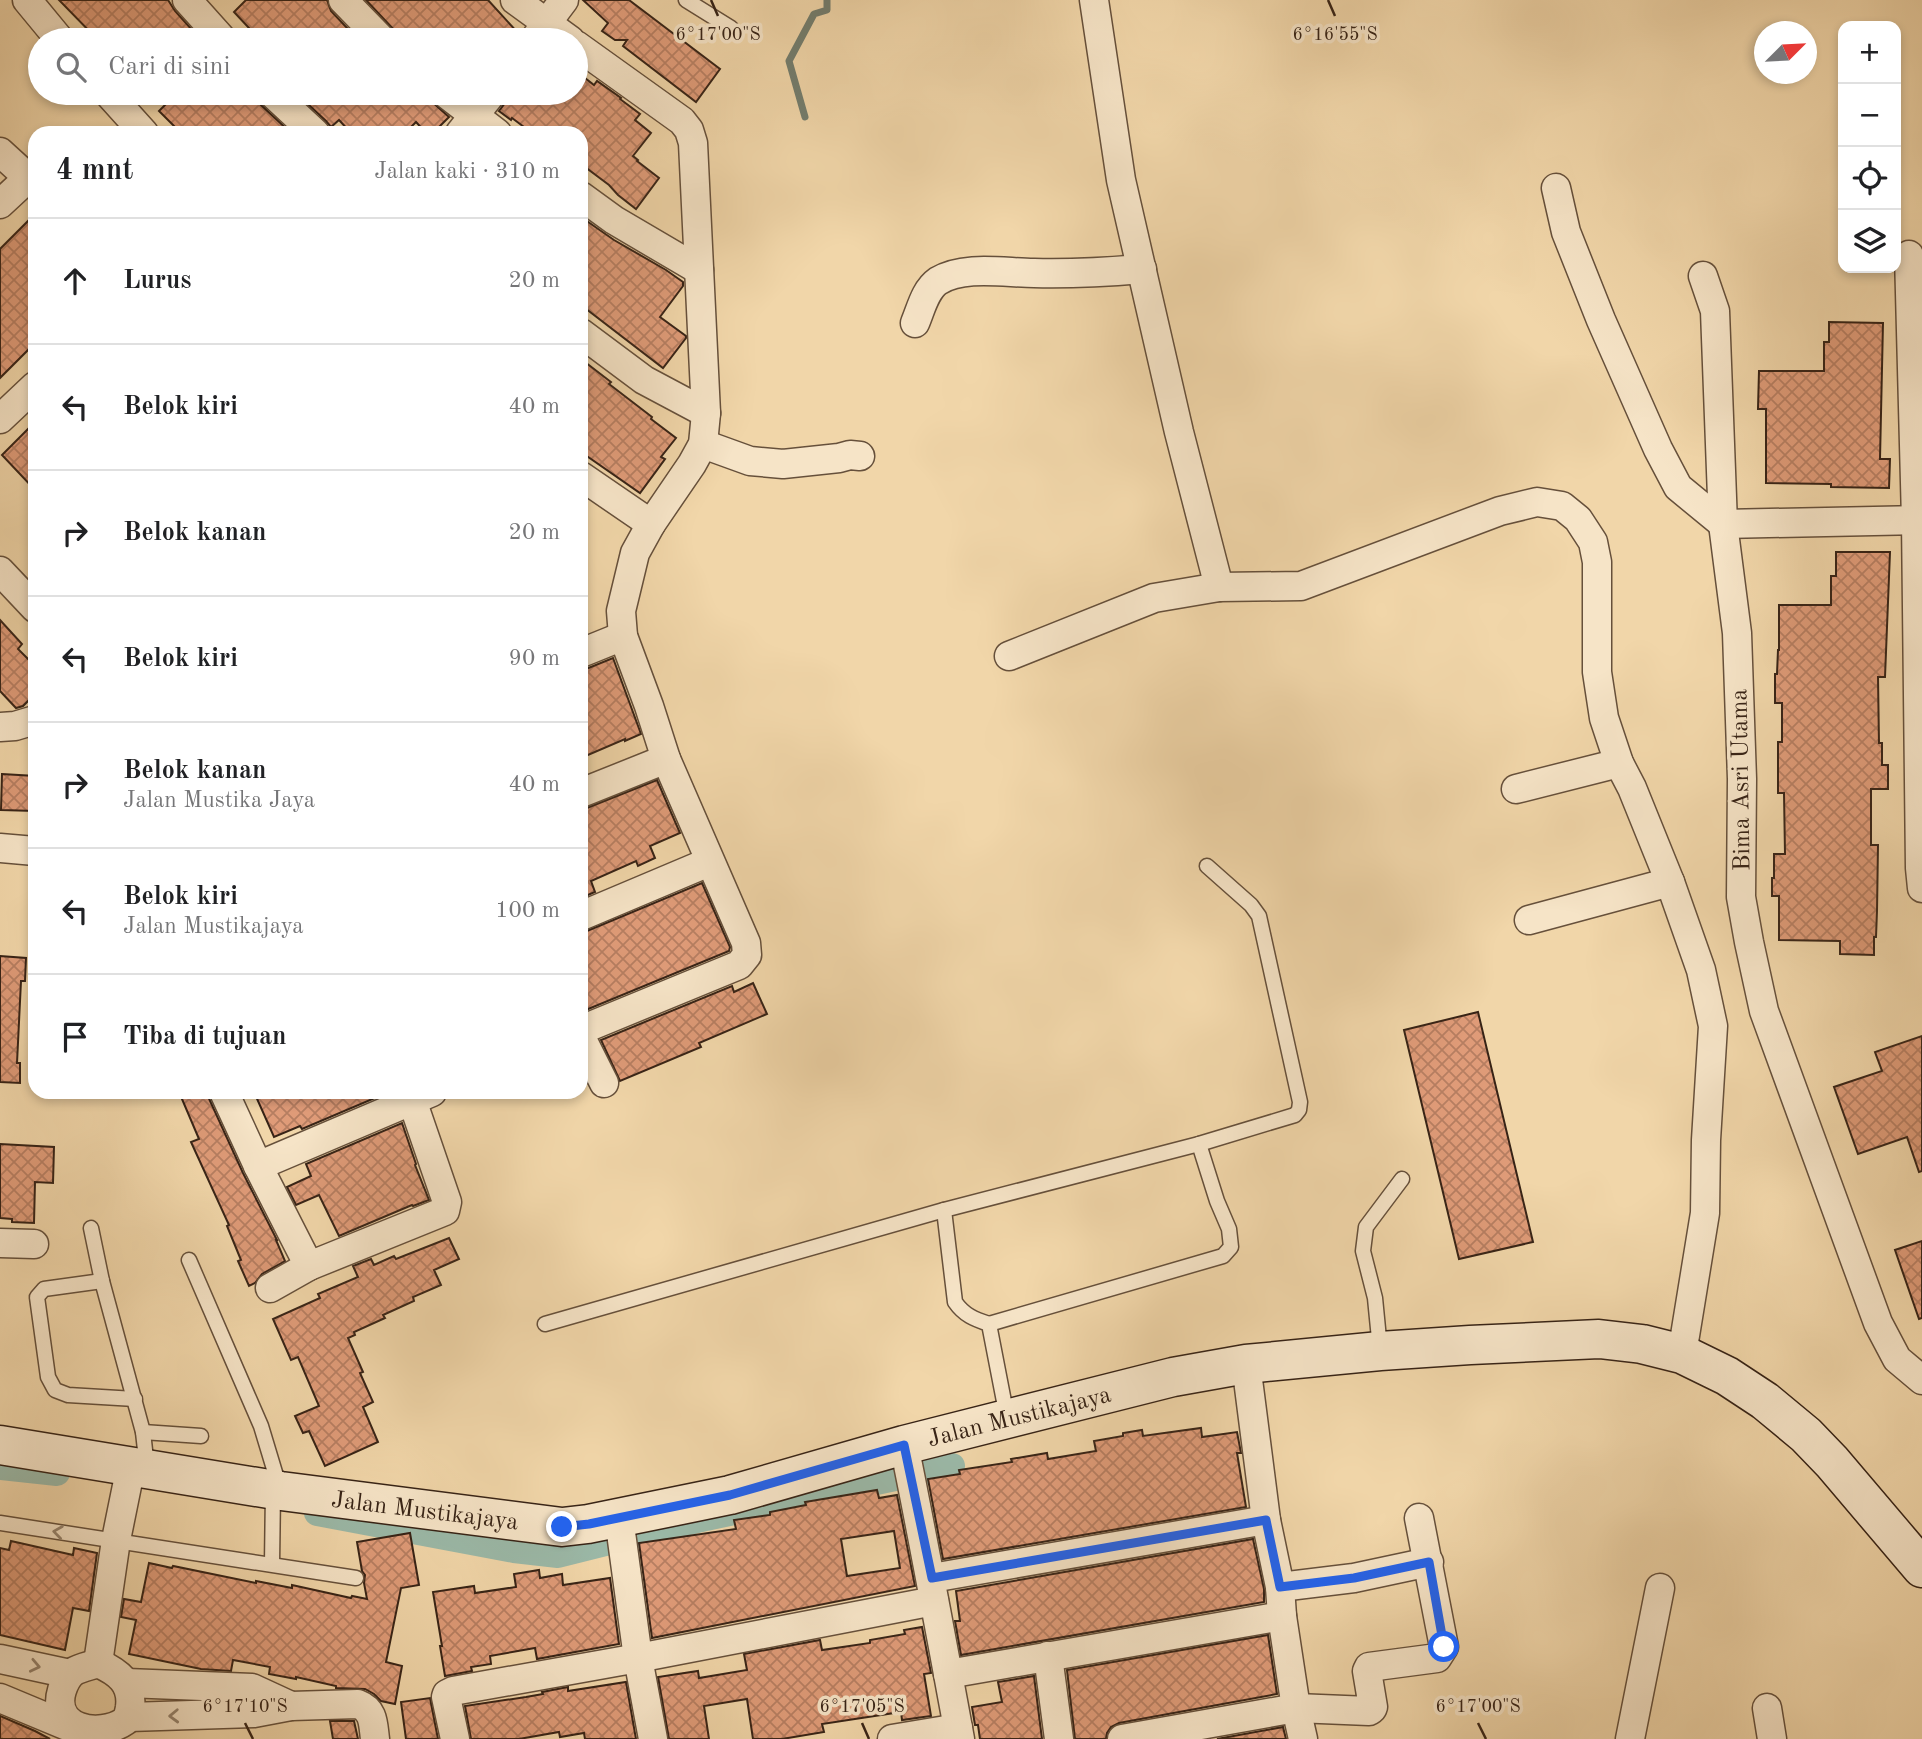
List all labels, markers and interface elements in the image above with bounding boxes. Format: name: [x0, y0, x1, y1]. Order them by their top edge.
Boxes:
north arrow: [1754, 21, 1817, 84]
map controls: [1838, 21, 1901, 273]
button: +: [1838, 21, 1901, 84]
text: 6°17'00"S: [675, 26, 761, 44]
text: 6°16'55"S: [1292, 26, 1378, 44]
search box: [28, 28, 588, 105]
icon: search: [52, 48, 90, 86]
text: Cari di sini: [108, 54, 230, 80]
button: −: [1838, 84, 1901, 147]
button: locate: [1838, 147, 1901, 210]
text: 4 mnt: [56, 156, 133, 186]
text: Jalan kaki · 310 m: [374, 160, 560, 183]
button: layers: [1838, 210, 1901, 273]
icon: ahead: [56, 262, 94, 300]
text: Lurus: [123, 268, 191, 294]
text: 20 m: [509, 269, 560, 292]
icon: left: [56, 388, 94, 426]
text: Belok kiri: [123, 394, 238, 420]
text: 40 m: [509, 395, 560, 418]
icon: right: [56, 514, 94, 552]
text: Belok kanan: [123, 520, 267, 546]
text: 20 m: [509, 521, 560, 544]
icon: left: [56, 640, 94, 678]
text: Belok kiri: [123, 646, 238, 672]
text: 90 m: [509, 647, 560, 670]
street label: Bima Asri Utama: [1728, 688, 1756, 871]
text: Belok kanan: [123, 758, 267, 784]
icon: right: [56, 766, 94, 804]
text: 40 m: [509, 773, 560, 796]
text: Jalan Mustika Jaya: [123, 789, 315, 812]
text: Belok kiri: [123, 884, 238, 910]
icon: left: [56, 892, 94, 930]
text: 100 m: [495, 899, 560, 922]
text: Jalan Mustikajaya: [123, 915, 304, 938]
icon: arrive: [56, 1018, 94, 1056]
text: Tiba di tujuan: [123, 1024, 287, 1050]
street label: Jalan Mustikajaya: [925, 1383, 1114, 1452]
street label: Jalan Mustikajaya: [330, 1489, 520, 1535]
route end: [546, 1511, 577, 1542]
one-way arrow: [52, 1524, 64, 1539]
route start: [1428, 1631, 1459, 1662]
one-way arrow: [29, 1658, 41, 1673]
text: 6°17'10"S: [202, 1698, 288, 1716]
text: 6°17'05"S: [819, 1698, 905, 1716]
text: 6°17'00"S: [1435, 1698, 1521, 1716]
one-way arrow: [169, 1708, 180, 1723]

